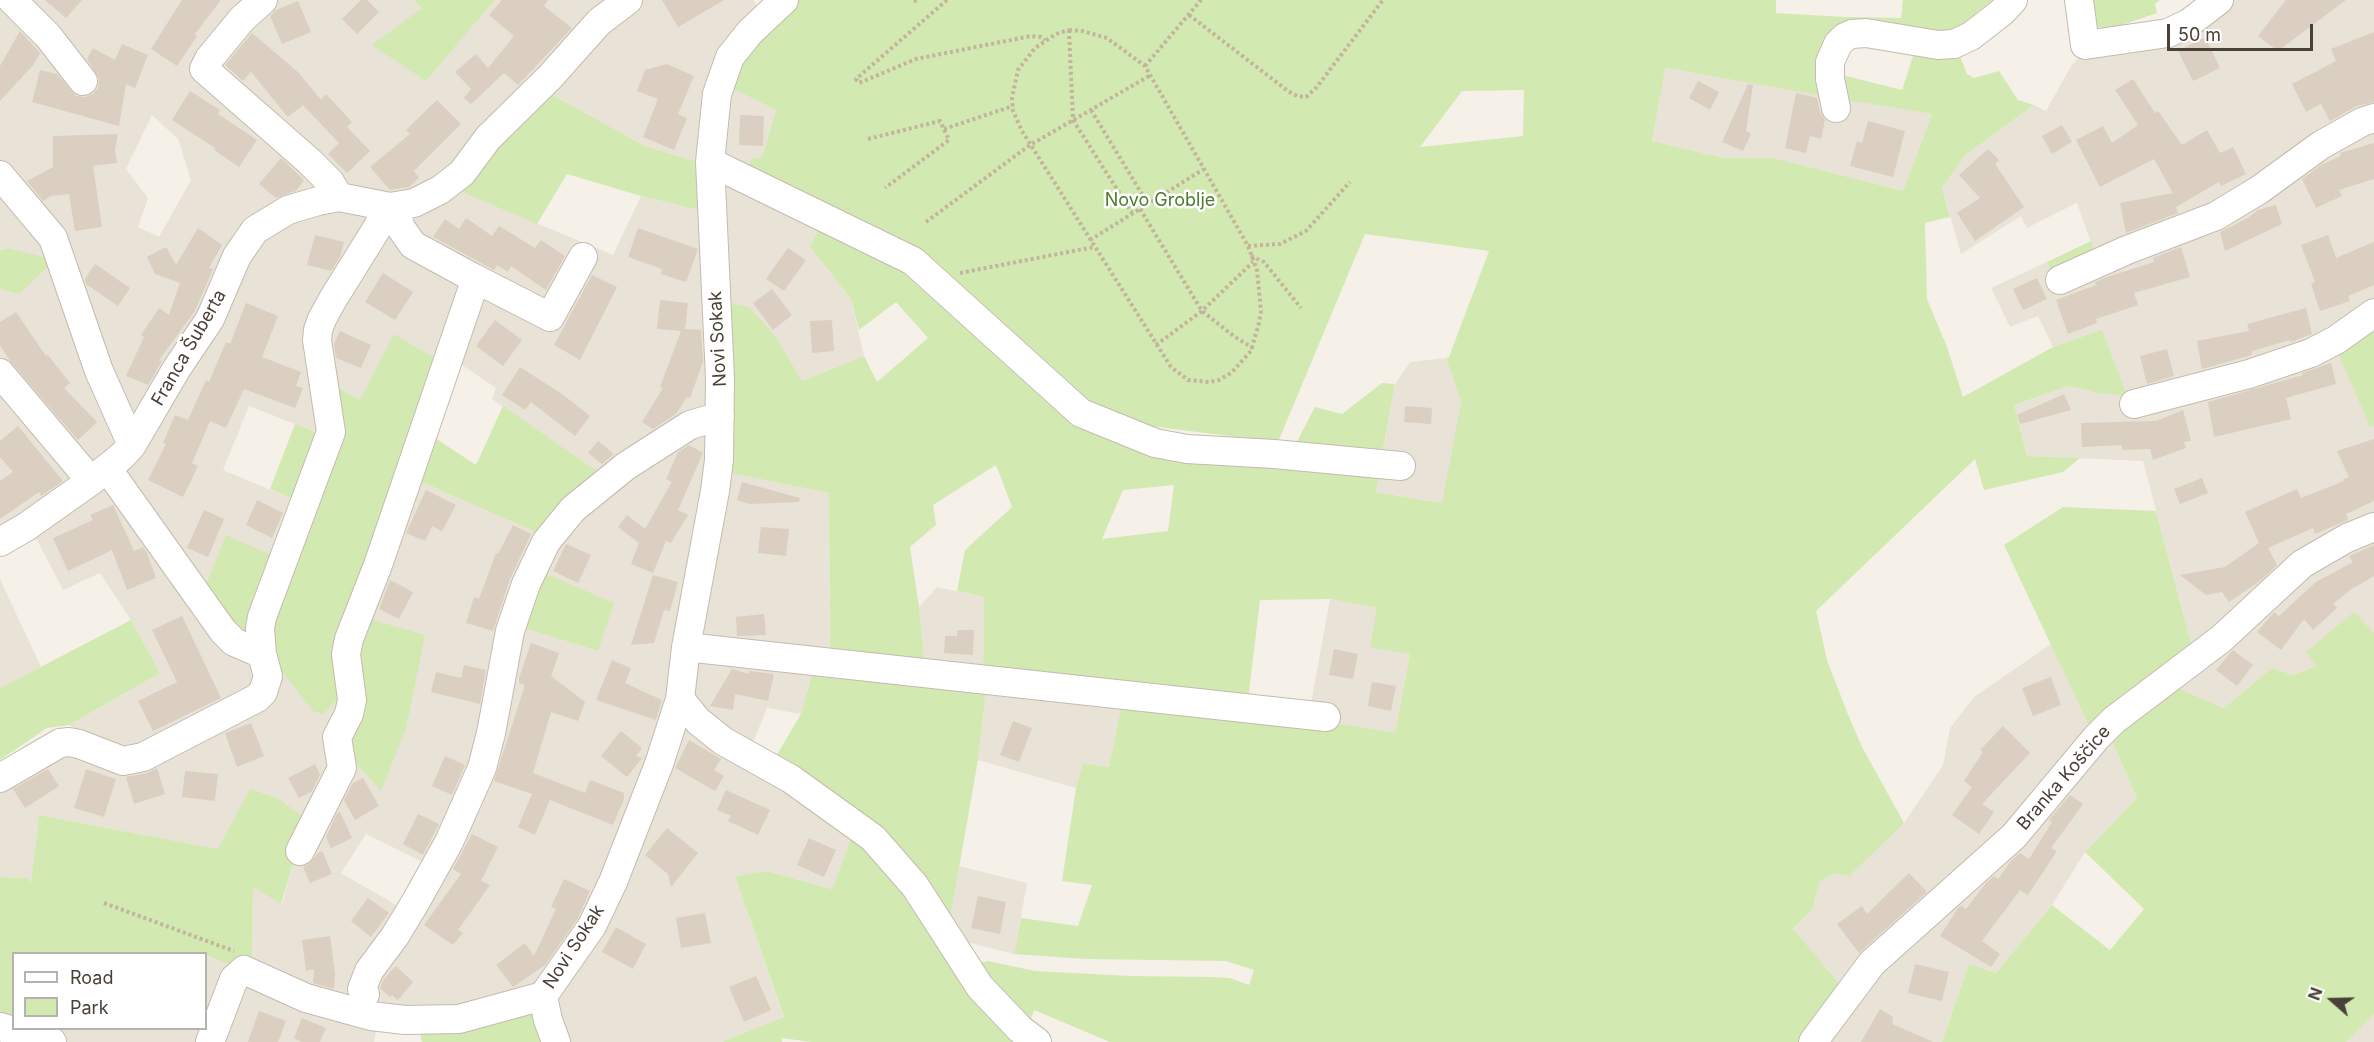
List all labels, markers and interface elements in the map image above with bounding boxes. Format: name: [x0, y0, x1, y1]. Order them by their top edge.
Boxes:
scale bar: [2170, 12, 2316, 50]
text: 50 m: [2178, 24, 2221, 45]
park label: Novo Groblje: [1105, 190, 1215, 212]
street label: Franca Šuberta: [147, 286, 231, 410]
street label: Novi Sokak: [705, 291, 731, 387]
street label: Branka Koščice: [2013, 721, 2115, 835]
street label: Novi Sokak: [539, 901, 609, 993]
legend: [12, 952, 207, 1030]
text: Road: [70, 967, 113, 988]
north arrow: [2302, 970, 2362, 1030]
text: N: [2304, 985, 2327, 1003]
text: Park: [70, 997, 109, 1018]

